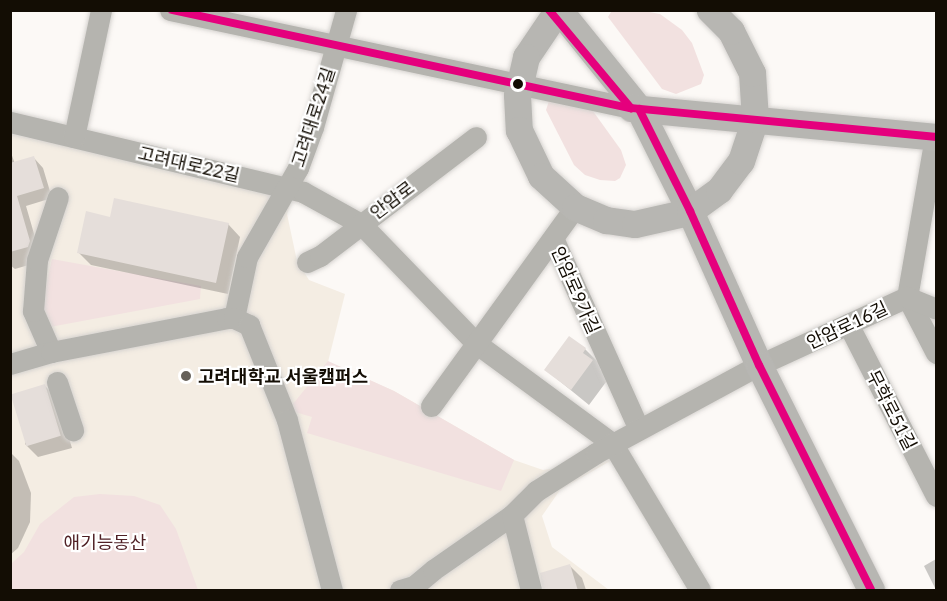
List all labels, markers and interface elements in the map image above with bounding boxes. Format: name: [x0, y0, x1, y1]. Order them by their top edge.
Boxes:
street label: 고려대로24길: [287, 64, 339, 170]
unlabelled marker: [512, 78, 524, 90]
street label: 고려대로22길: [136, 142, 242, 186]
street label: 안암로: [366, 176, 418, 224]
street label: 안암로9가길: [547, 243, 605, 337]
street label: 안암로16길: [803, 297, 891, 353]
place label: 고려대학교 서울캠퍼스: [198, 365, 368, 387]
street label: 무학로51길: [863, 366, 921, 454]
marker: 고려대학교 서울캠퍼스: [179, 369, 193, 383]
park label: 애기능동산: [64, 531, 146, 553]

